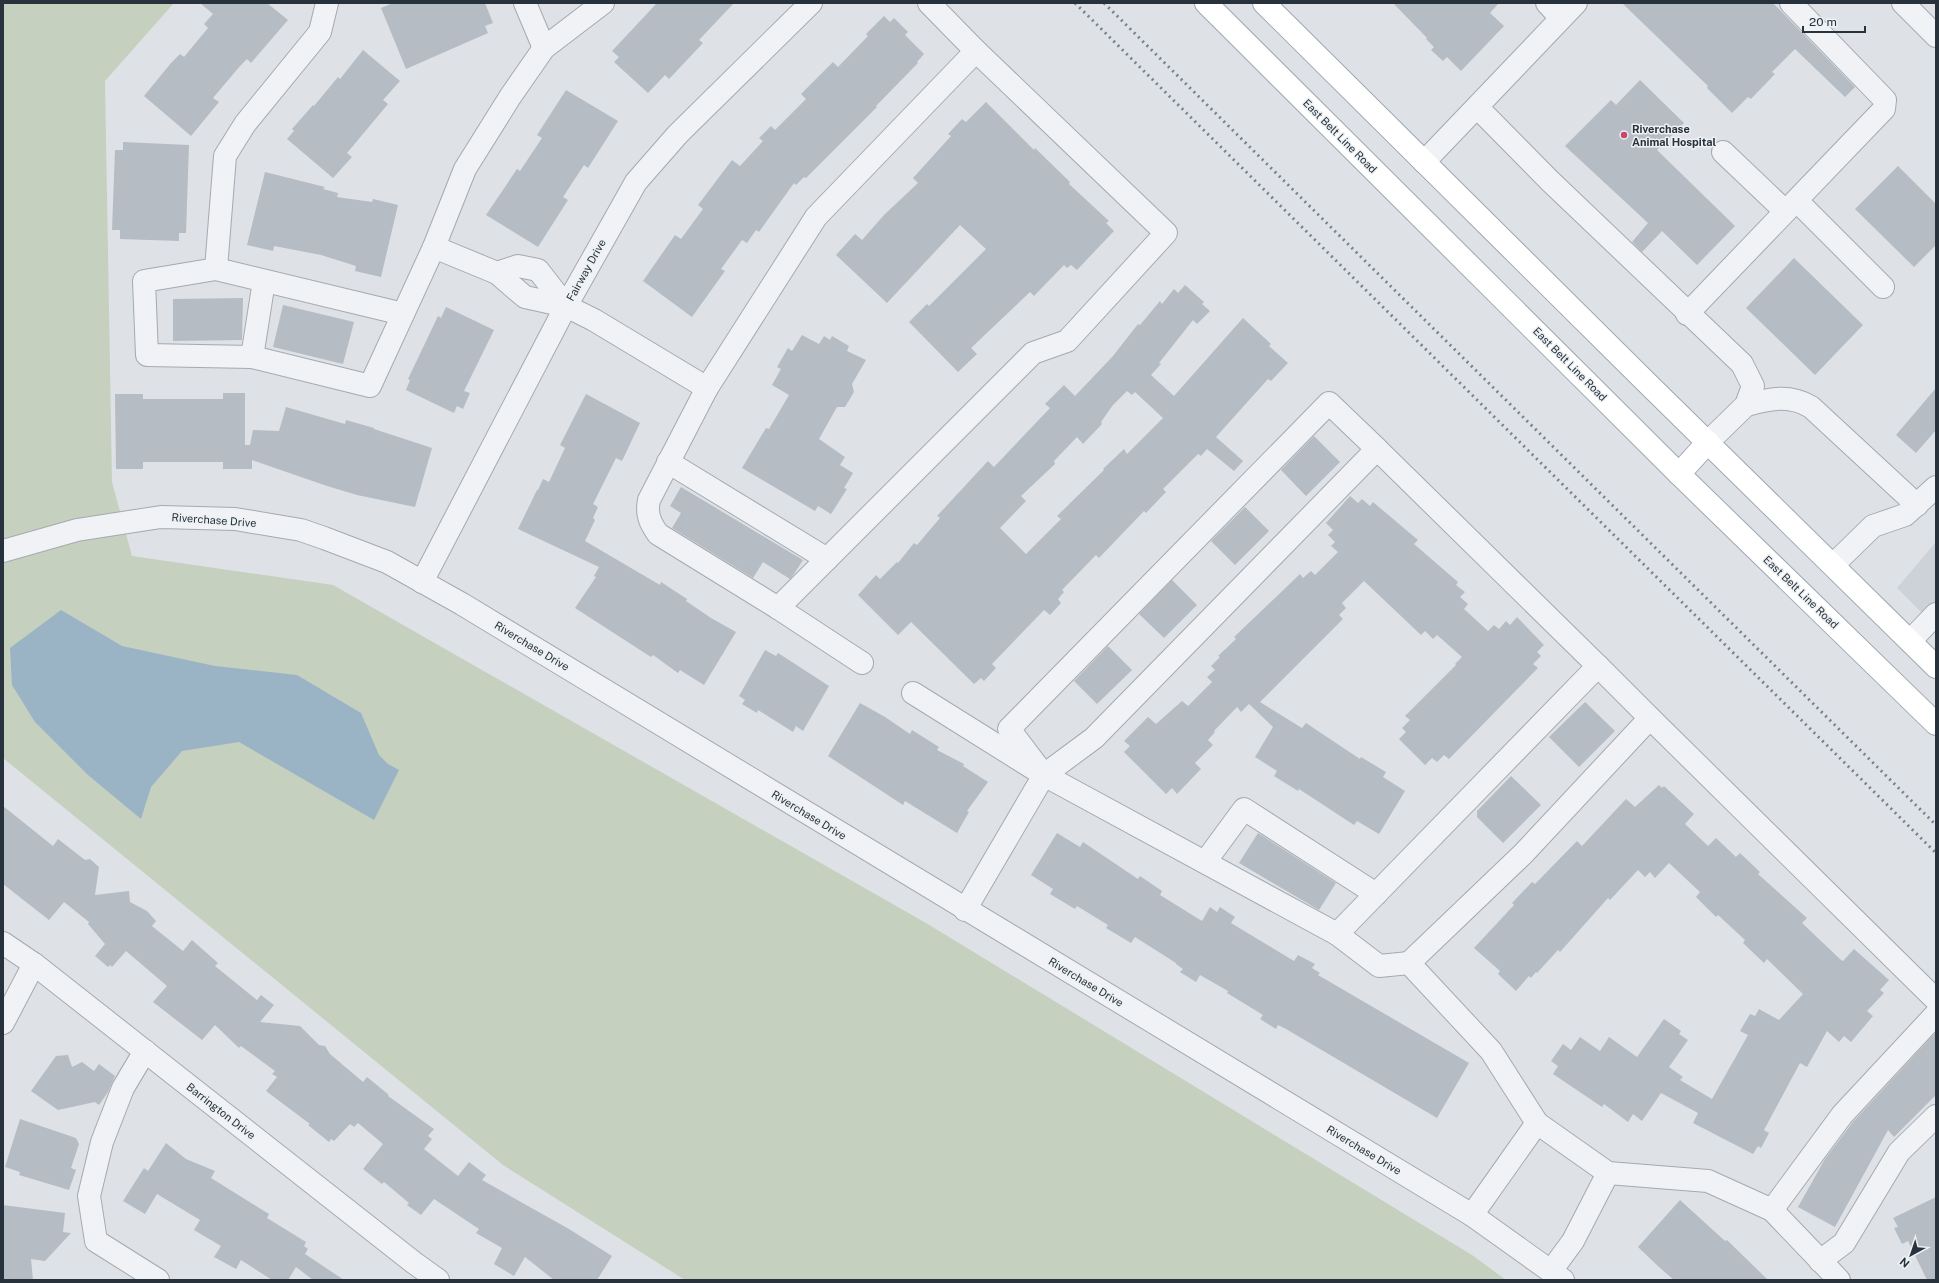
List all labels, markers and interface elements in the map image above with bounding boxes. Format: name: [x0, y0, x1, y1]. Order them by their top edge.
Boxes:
scale bar: [1803, 8, 1865, 34]
text: 20 m: [1809, 15, 1837, 29]
street label: East Belt Line Road: [1301, 97, 1379, 175]
place label: Riverchase Animal Hospital: [1632, 123, 1716, 148]
marker: Riverchase Animal Hospital: [1619, 130, 1629, 140]
street label: Fairway Drive: [564, 237, 608, 303]
street label: East Belt Line Road: [1531, 325, 1609, 403]
street label: Riverchase Drive: [171, 511, 257, 529]
street label: East Belt Line Road: [1761, 553, 1841, 631]
street label: Riverchase Drive: [493, 619, 571, 673]
street label: Riverchase Drive: [770, 788, 848, 842]
street label: Riverchase Drive: [1047, 955, 1125, 1009]
street label: Barrington Drive: [184, 1080, 258, 1142]
street label: Riverchase Drive: [1325, 1123, 1403, 1177]
north arrow: [1891, 1235, 1931, 1275]
text: N: [1897, 1255, 1912, 1270]

